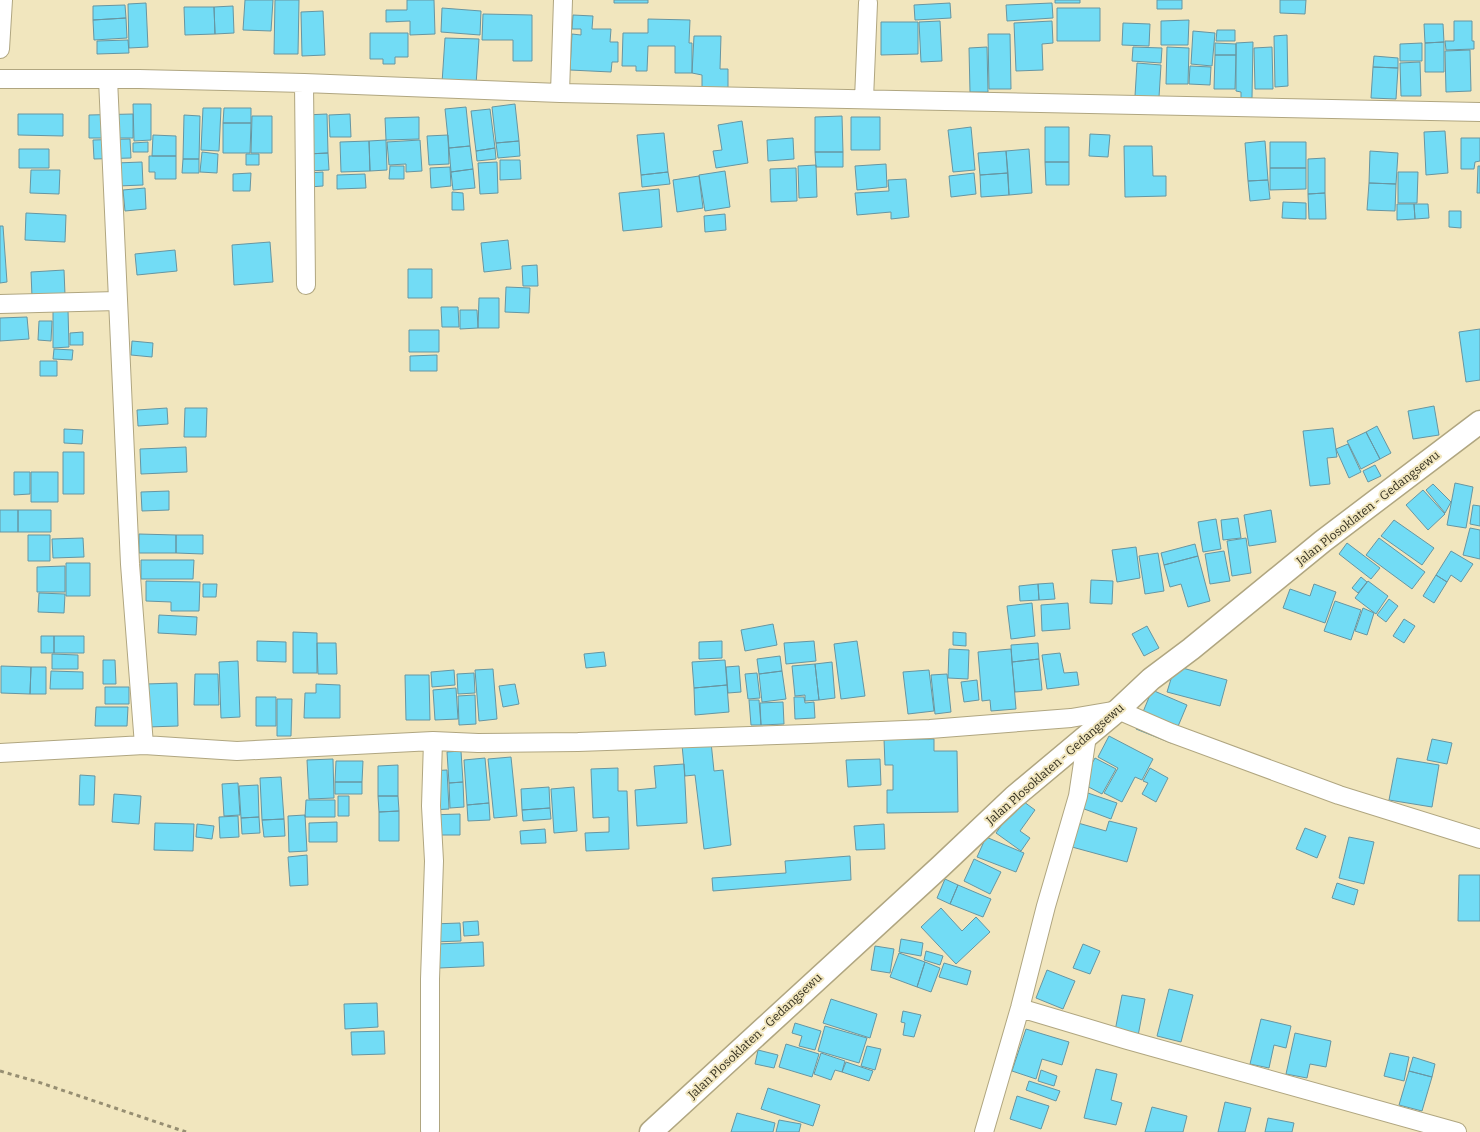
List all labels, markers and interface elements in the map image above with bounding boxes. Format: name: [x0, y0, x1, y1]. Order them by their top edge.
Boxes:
street label: Jalan Plosoklaten - Gedangsewu: [1293, 448, 1443, 569]
street label: Jalan Plosoklaten - Gedangsewu: [983, 700, 1127, 828]
street label: Jalan Plosoklaten - Gedangsewu: [685, 970, 825, 1102]

